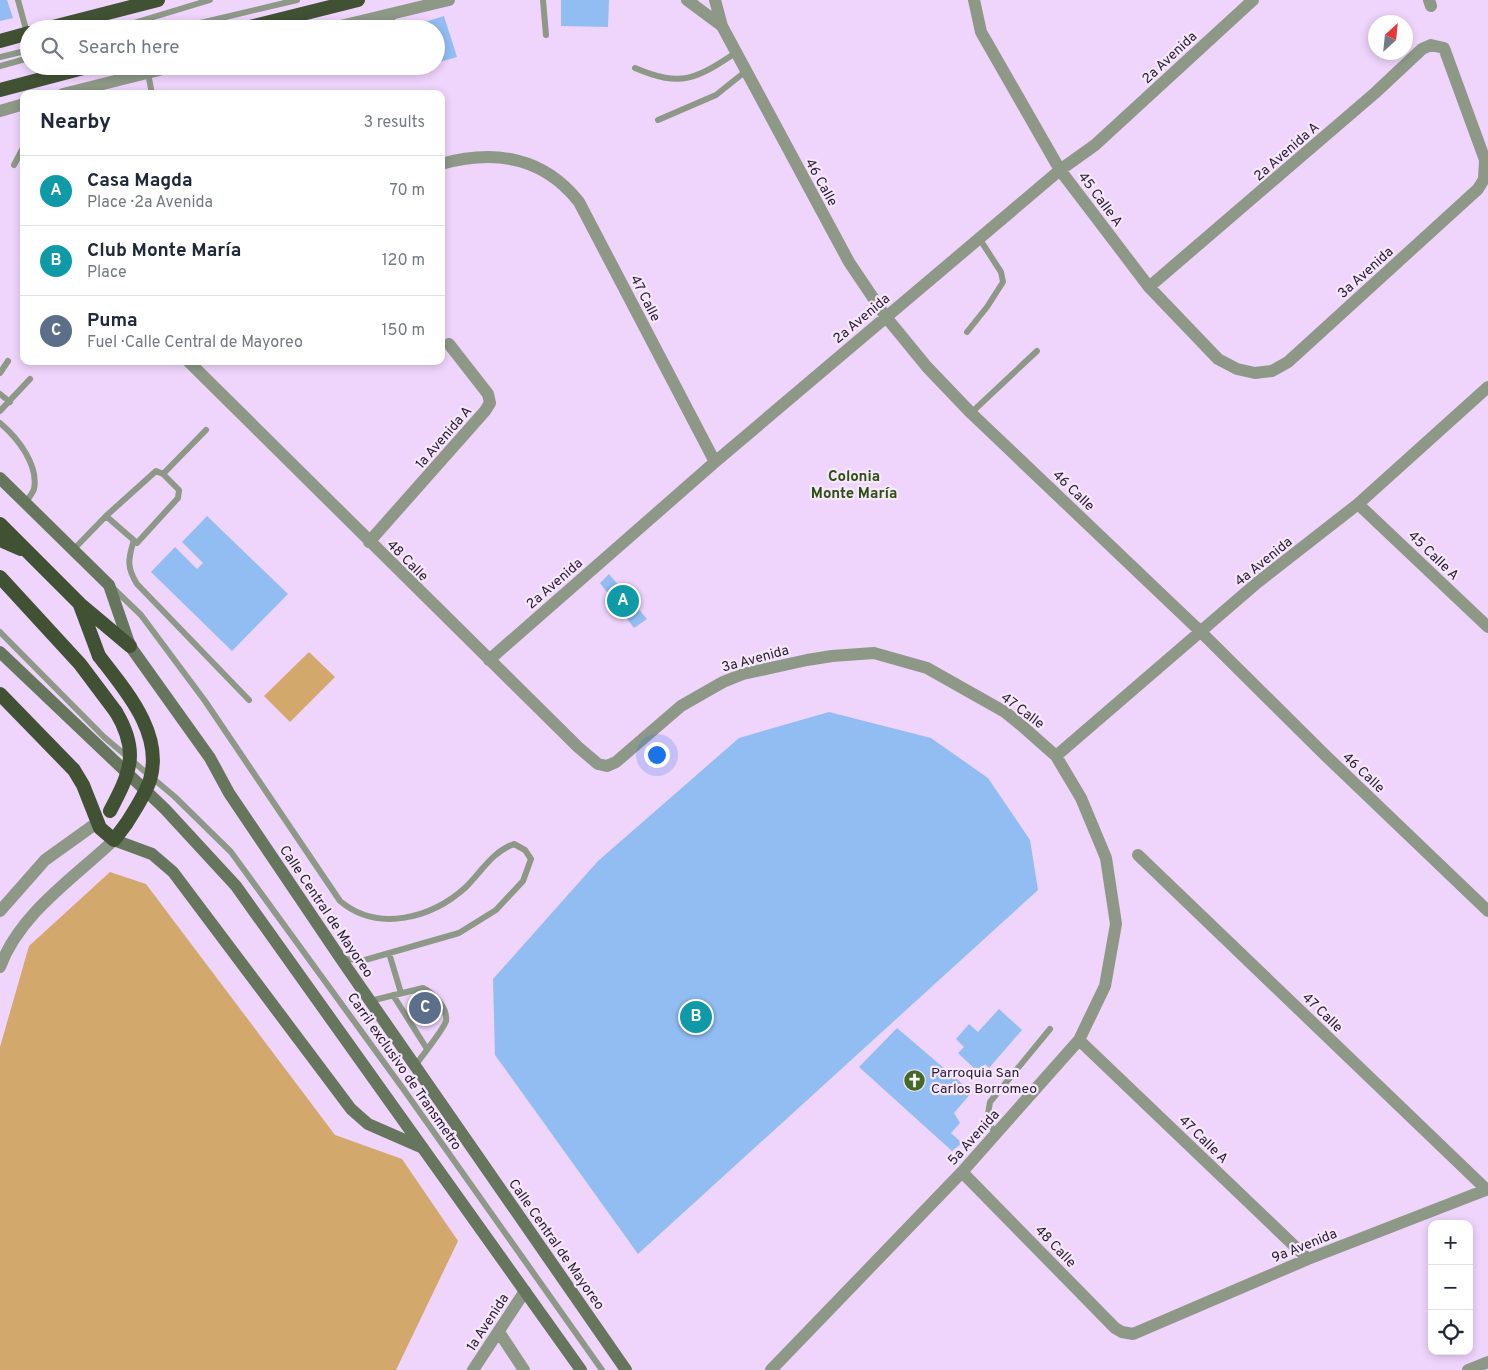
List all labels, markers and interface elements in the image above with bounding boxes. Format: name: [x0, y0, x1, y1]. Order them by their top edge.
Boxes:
north arrow: [1368, 15, 1413, 60]
search box: [20, 20, 445, 75]
street label: 2a Avenida: [1139, 28, 1201, 88]
icon: search: [38, 34, 66, 62]
text: Search here: [78, 36, 180, 60]
text: Nearby: [40, 109, 111, 136]
text: 3 results: [363, 113, 425, 133]
street label: 2a Avenida A: [1251, 119, 1323, 185]
street label: 46 Calle: [801, 156, 841, 209]
text: Casa Magda: [87, 169, 193, 193]
street label: 45 Calle A: [1074, 169, 1126, 231]
text: A: [50, 181, 62, 201]
text: 70 m: [390, 181, 425, 201]
text: Place · 2a Avenida: [87, 193, 213, 213]
text: Club Monte María: [87, 239, 241, 263]
street label: 3a Avenida: [1335, 244, 1397, 302]
text: B: [50, 251, 62, 271]
text: 120 m: [382, 251, 425, 271]
text: Place: [87, 263, 127, 283]
street label: 47 Calle: [626, 273, 664, 325]
street label: 2a Avenida: [830, 290, 894, 348]
text: Puma: [87, 309, 138, 333]
text: C: [51, 321, 61, 341]
text: 150 m: [382, 321, 425, 341]
text: Fuel · Calle Central de Mayoreo: [87, 333, 303, 353]
street label: 1a Avenida A: [412, 403, 476, 473]
street label: 46 Calle: [1048, 467, 1097, 515]
district label: Colonia Monte María: [811, 468, 897, 504]
street label: 45 Calle A: [1404, 528, 1462, 584]
street label: 4a Avenida: [1232, 534, 1296, 590]
street label: 48 Calle: [383, 537, 431, 585]
street label: 2a Avenida: [523, 555, 587, 613]
pin: A: [607, 582, 639, 620]
street label: 3a Avenida: [720, 642, 791, 677]
street label: 47 Calle: [997, 689, 1047, 733]
your location: [644, 742, 670, 768]
street label: 46 Calle: [1338, 749, 1388, 797]
street label: Calle Central de Mayoreo: [275, 842, 376, 981]
street label: Carril exclusivo de Transmetro: [344, 989, 466, 1153]
pin: C: [409, 989, 441, 1027]
street label: 47 Calle: [1298, 990, 1346, 1037]
pin: B: [680, 998, 712, 1036]
place label: Parroquia San Carlos Borromeo: [931, 1065, 1037, 1098]
church icon: Parroquia San Carlos Borromeo: [903, 1068, 927, 1092]
street label: 5a Avenida: [945, 1107, 1004, 1169]
street label: 47 Calle A: [1175, 1112, 1231, 1168]
street label: Calle Central de Mayoreo: [504, 1176, 608, 1314]
map controls: [1428, 1220, 1473, 1355]
button: +: [1428, 1220, 1473, 1265]
street label: 48 Calle: [1031, 1222, 1079, 1272]
street label: 9a Avenida: [1270, 1226, 1340, 1267]
button: −: [1428, 1265, 1473, 1310]
street label: 1a Avenida: [463, 1291, 513, 1355]
button: locate: [1428, 1310, 1473, 1355]

